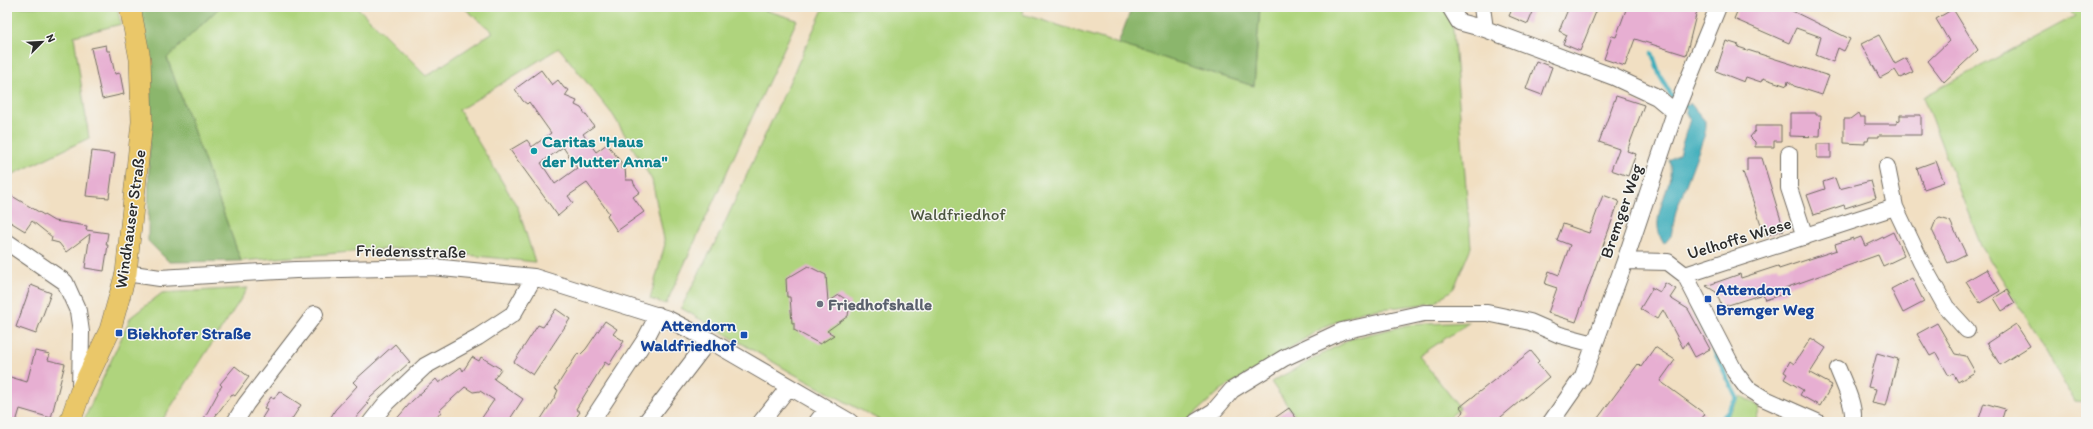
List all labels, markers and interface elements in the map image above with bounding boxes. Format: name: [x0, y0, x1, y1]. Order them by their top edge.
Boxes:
north arrow: [22, 22, 62, 62]
text: N: [43, 32, 58, 44]
place label: Caritas "Haus der Mutter Anna": [542, 131, 668, 171]
marker: Caritas "Haus der Mutter Anna": [529, 146, 539, 156]
street label: Windhauser Straße: [110, 148, 150, 290]
street label: Bremger Weg: [1596, 161, 1647, 261]
park label: Waldfriedhof: [910, 204, 1006, 224]
street label: Uelhoffs Wiese: [1684, 213, 1794, 263]
street label: Friedensstraße: [356, 240, 466, 262]
place label: Attendorn Bremger Weg: [1715, 279, 1815, 320]
place label: Friedhofshalle: [828, 294, 932, 314]
marker: Attendorn Bremger Weg: [1703, 294, 1713, 304]
marker: Friedhofshalle: [815, 299, 825, 309]
place label: Attendorn Waldfriedhof: [640, 315, 737, 355]
place label: Biekhofer Straße: [127, 323, 251, 343]
marker: Biekhofer Straße: [114, 328, 124, 338]
marker: Attendorn Waldfriedhof: [739, 330, 749, 340]

